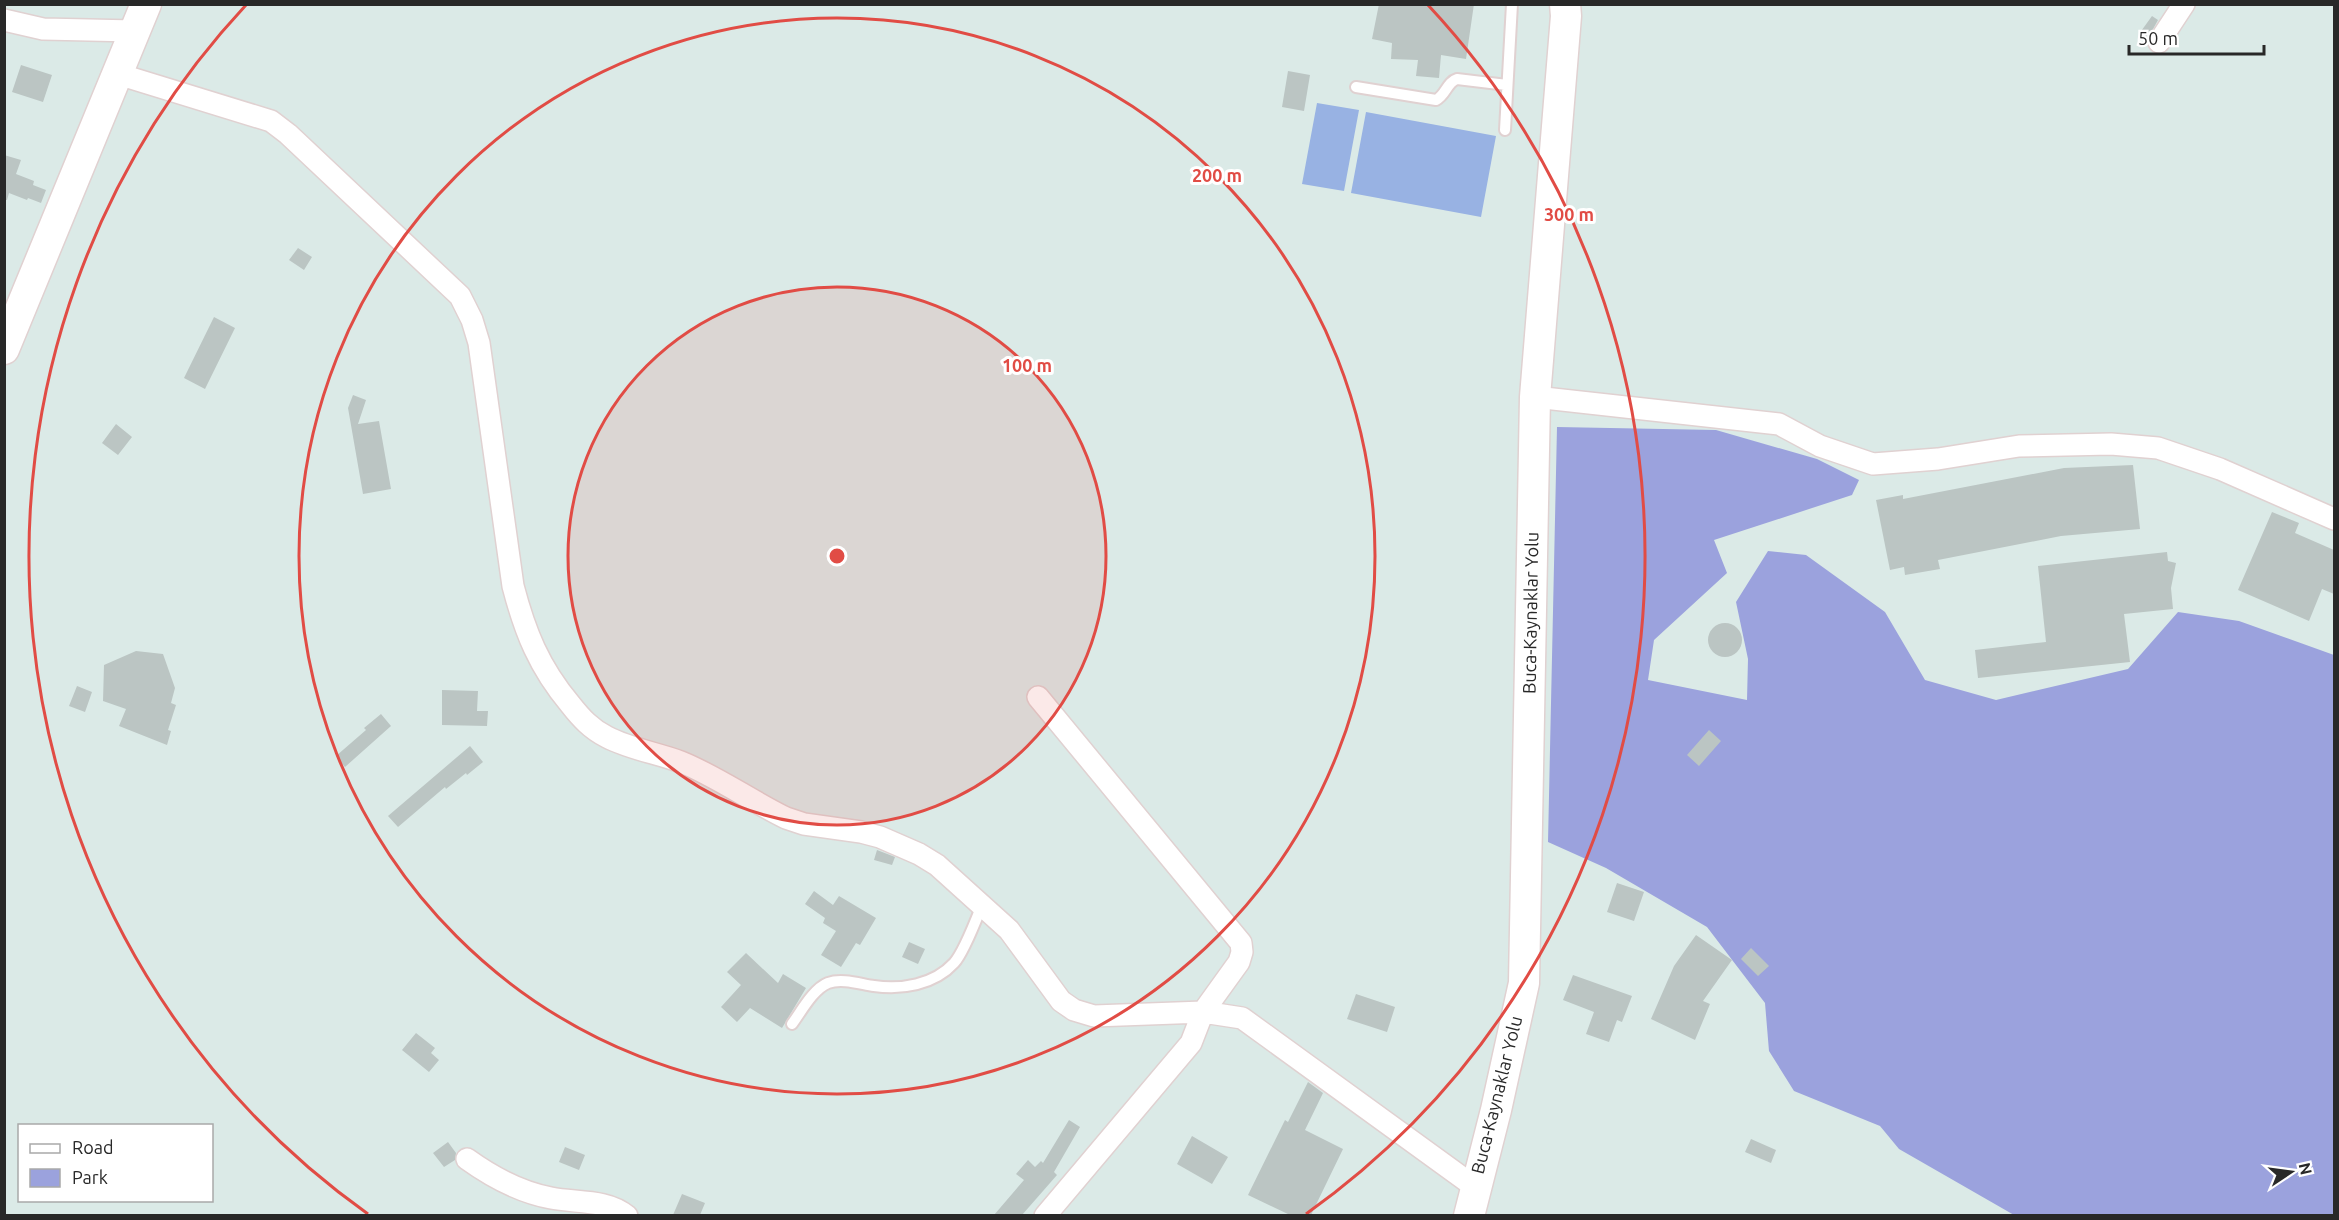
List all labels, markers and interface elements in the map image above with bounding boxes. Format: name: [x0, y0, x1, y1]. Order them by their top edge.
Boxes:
scale bar: [2129, 18, 2264, 56]
text: 50 m: [2138, 28, 2178, 48]
text: 200 m: [1192, 165, 1242, 185]
text: 300 m: [1544, 204, 1594, 224]
text: 100 m: [1002, 355, 1052, 375]
street label: Buca-Kaynaklar Yolu: [1519, 532, 1541, 694]
centre of rings: [827, 546, 847, 566]
street label: Buca-Kaynaklar Yolu: [1467, 1014, 1525, 1176]
legend: [18, 1124, 213, 1202]
text: Road: [72, 1137, 114, 1157]
north arrow: [2261, 1142, 2321, 1202]
text: N: [2296, 1161, 2316, 1176]
text: Park: [72, 1167, 108, 1187]

